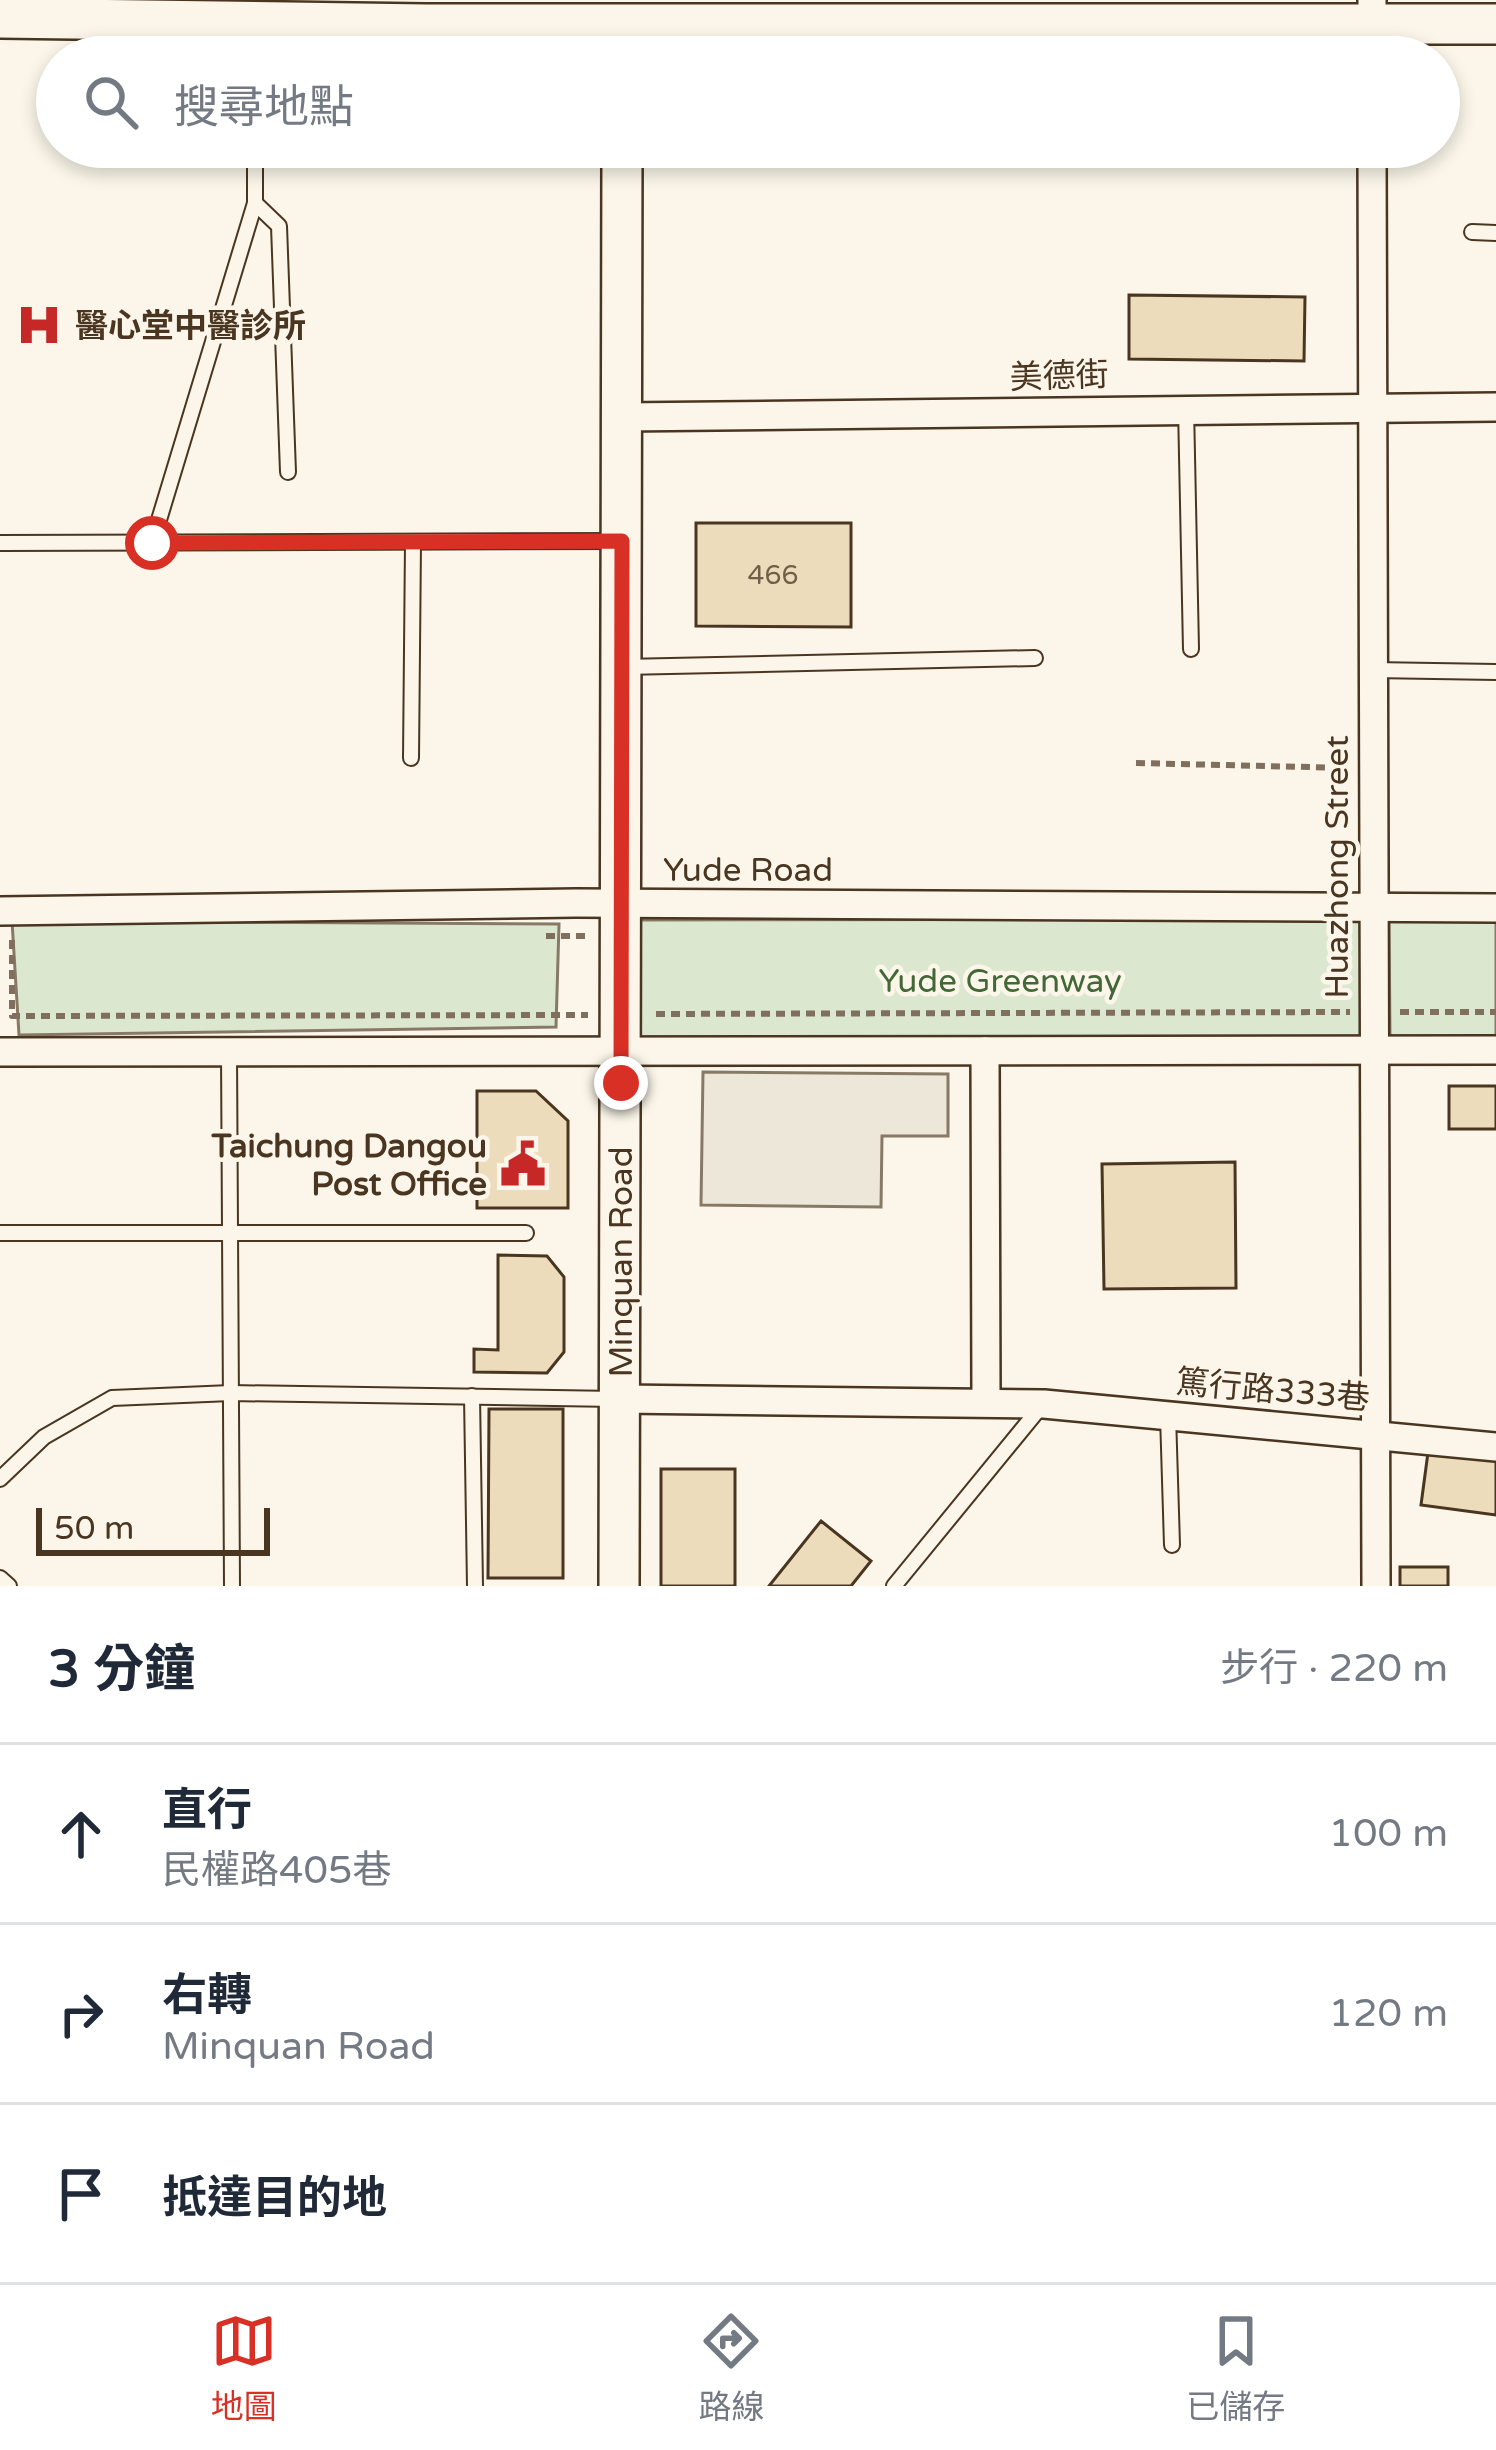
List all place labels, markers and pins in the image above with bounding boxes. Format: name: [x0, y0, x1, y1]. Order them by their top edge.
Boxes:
hospital icon: 醫心堂中醫診所: [14, 300, 64, 350]
place label: 醫心堂中醫診所: [75, 307, 306, 346]
place label: Taichung Dangou Post Office: [211, 1127, 487, 1204]
public building icon: Taichung Dangou Post Office: [498, 1139, 548, 1189]

